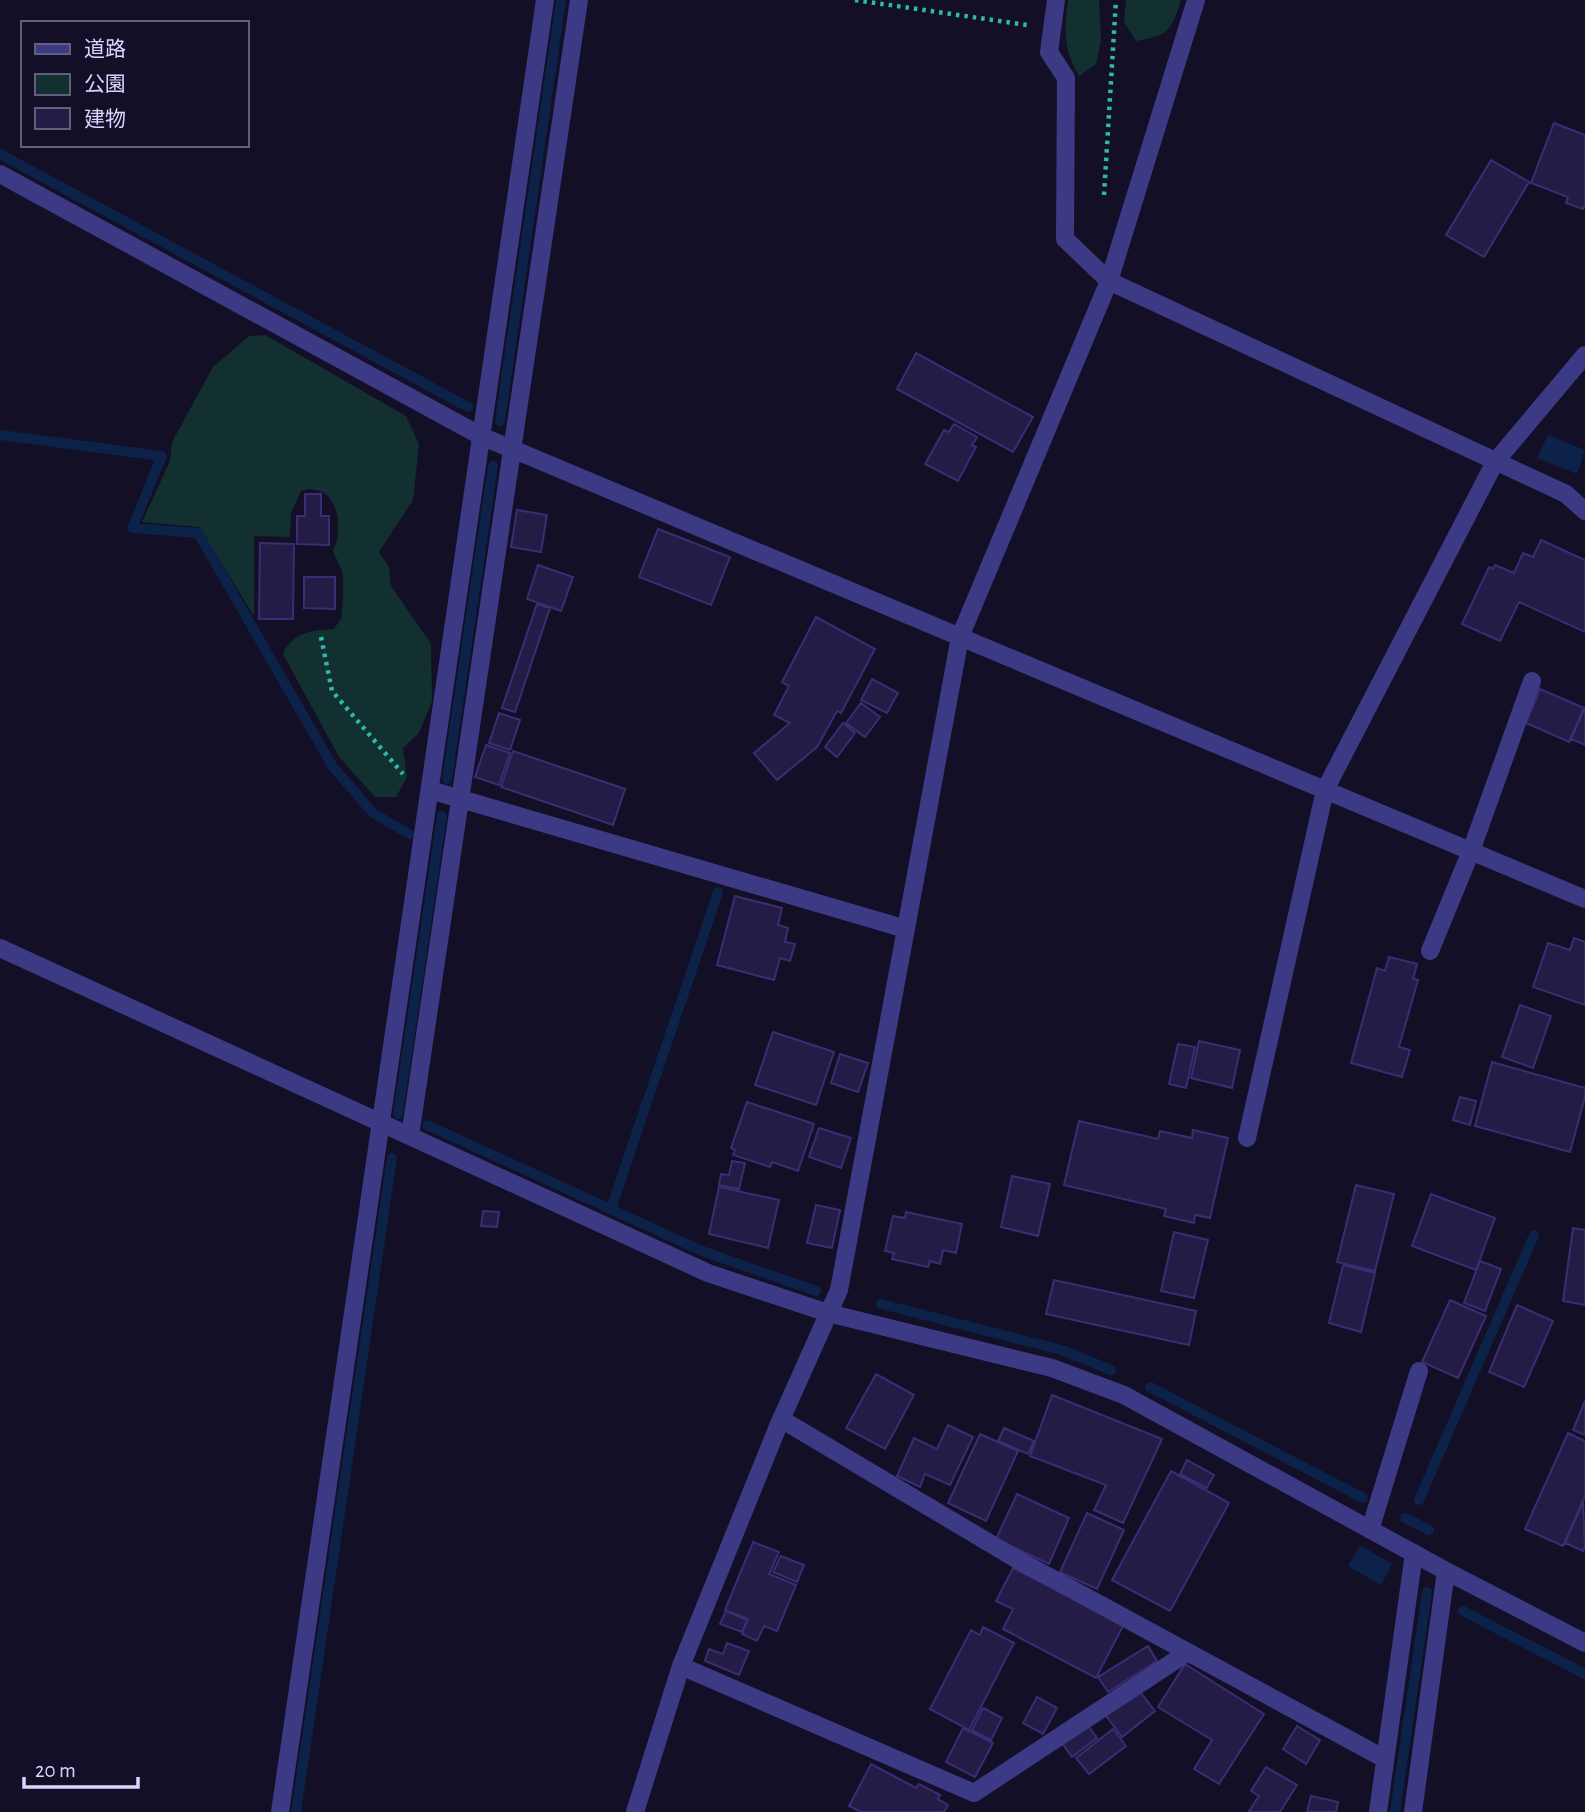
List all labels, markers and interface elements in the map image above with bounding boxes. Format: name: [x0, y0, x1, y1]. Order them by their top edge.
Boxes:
legend: [21, 21, 248, 147]
text: 道路: [84, 38, 126, 60]
text: 公園: [84, 74, 126, 95]
text: 建物: [84, 108, 126, 130]
scale bar: [24, 1745, 138, 1789]
text: 20 m: [35, 1760, 76, 1781]

